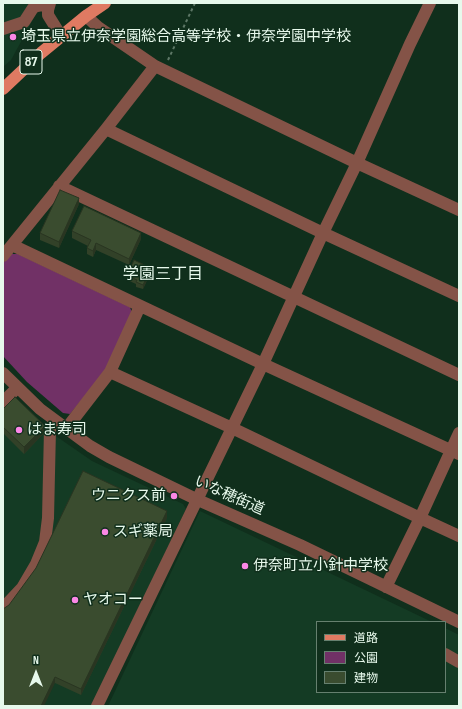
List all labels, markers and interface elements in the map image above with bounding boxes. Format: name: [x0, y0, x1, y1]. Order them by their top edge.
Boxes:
place label: 埼玉県立伊奈学園総合高等学校・伊奈学園中学校: [21, 28, 351, 46]
marker: 埼玉県立伊奈学園総合高等学校・伊奈学園中学校: [8, 32, 18, 42]
road number: 87: [20, 50, 42, 74]
district label: 学園三丁目: [123, 265, 203, 285]
place label: はま寿司: [27, 421, 87, 439]
marker: はま寿司: [14, 425, 24, 435]
street label: いな穂街道: [191, 473, 267, 519]
place label: ウニクス前: [91, 487, 166, 505]
marker: ウニクス前: [169, 491, 179, 501]
place label: スギ薬局: [113, 523, 173, 541]
marker: スギ薬局: [100, 527, 110, 537]
place label: 伊奈町立小針中学校: [253, 557, 388, 575]
marker: 伊奈町立小針中学校: [240, 561, 250, 571]
place label: ヤオコー: [83, 591, 143, 609]
marker: ヤオコー: [70, 595, 80, 605]
legend: [316, 621, 446, 693]
text: 道路: [354, 631, 378, 646]
text: 公園: [354, 651, 378, 666]
north arrow: [16, 653, 56, 693]
text: N: [33, 654, 39, 667]
text: 建物: [354, 671, 378, 686]

